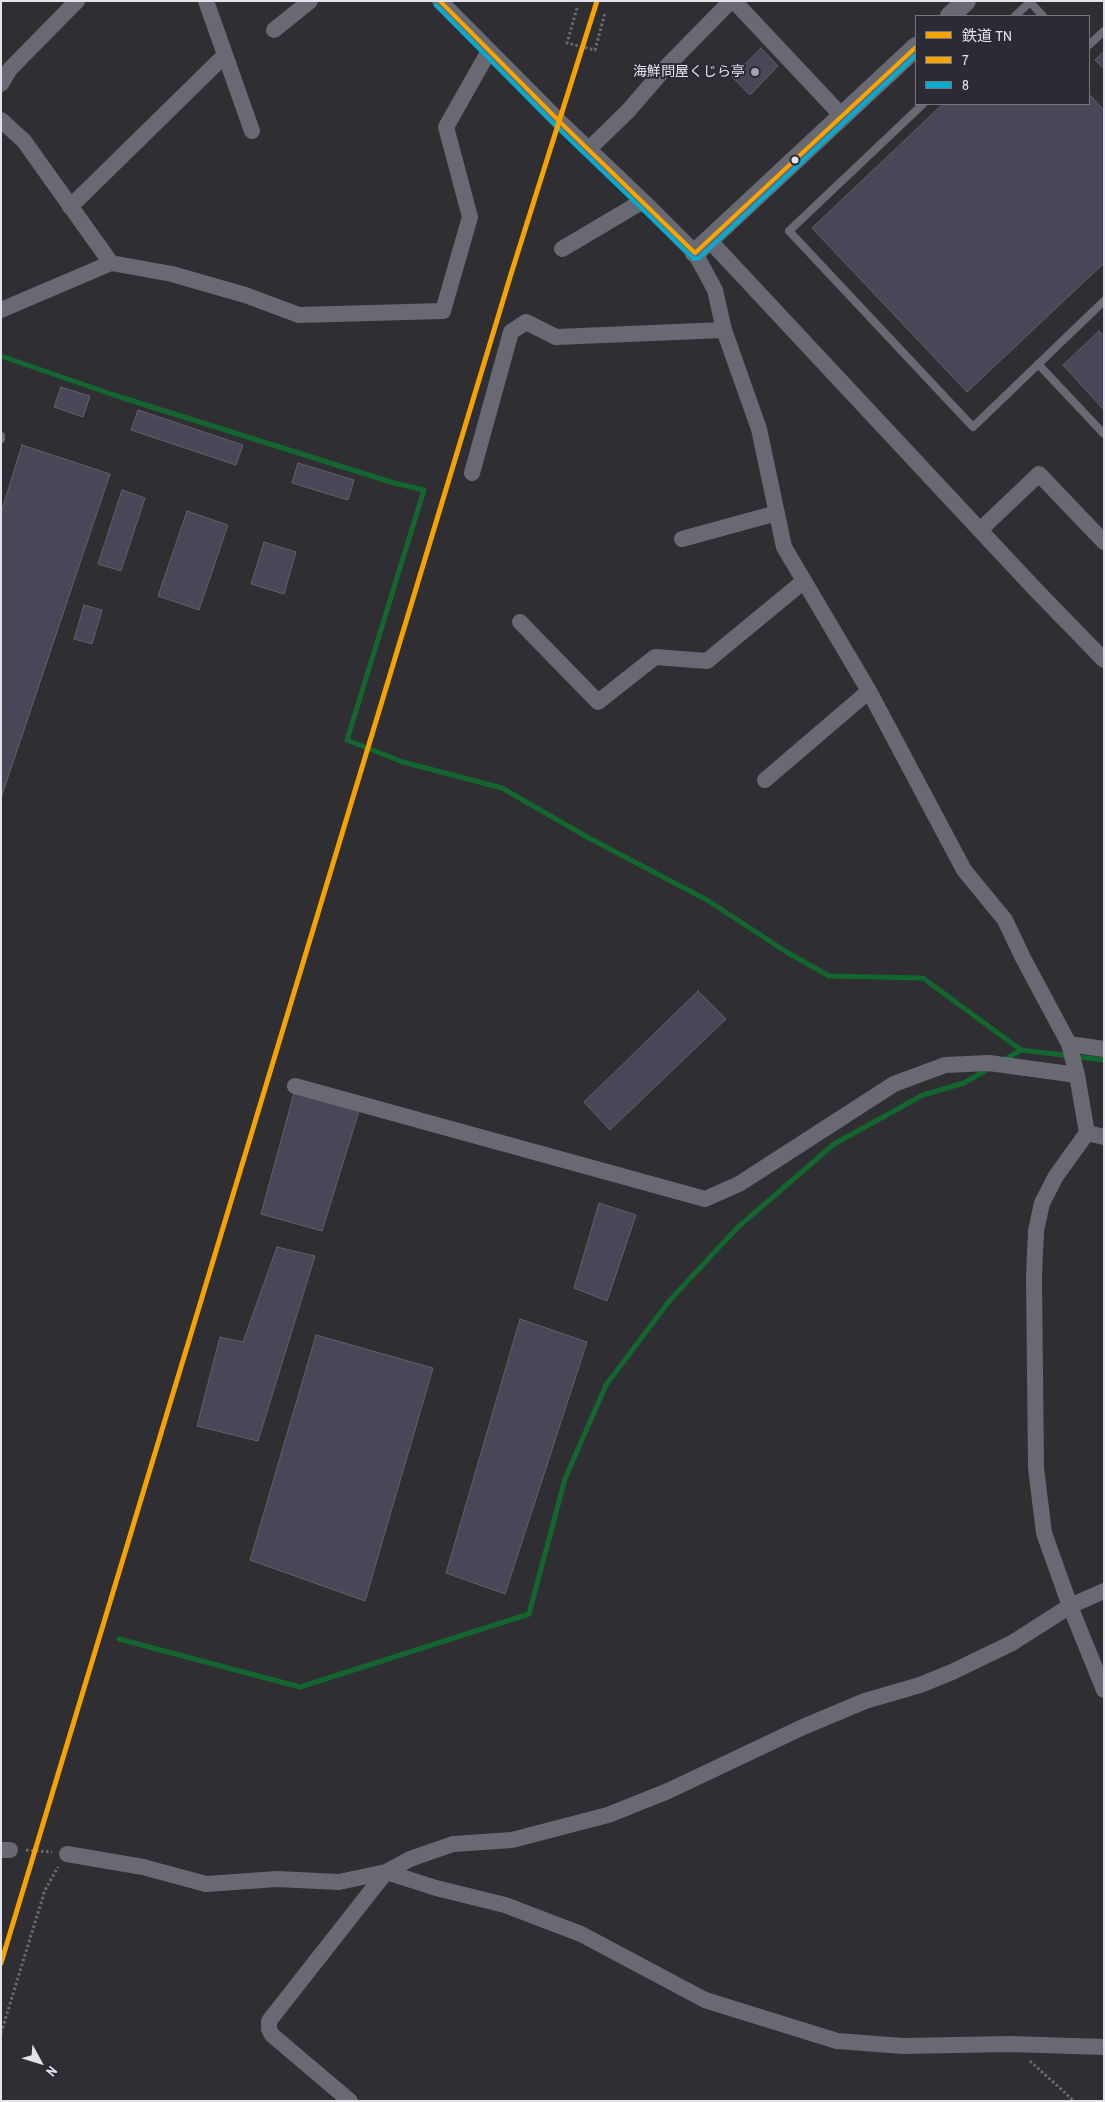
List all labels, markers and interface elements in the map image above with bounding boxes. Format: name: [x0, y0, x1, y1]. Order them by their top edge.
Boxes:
legend: [915, 15, 1090, 105]
text: 鉄道 TN: [962, 25, 1012, 46]
text: 7: [962, 49, 969, 70]
place label: 海鮮問屋くじら亭: [633, 64, 745, 80]
marker: 海鮮問屋くじら亭: [749, 66, 761, 78]
text: 8: [962, 74, 969, 95]
unlabelled marker: [790, 155, 800, 165]
north arrow: [15, 2037, 65, 2087]
text: N: [42, 2063, 61, 2080]

